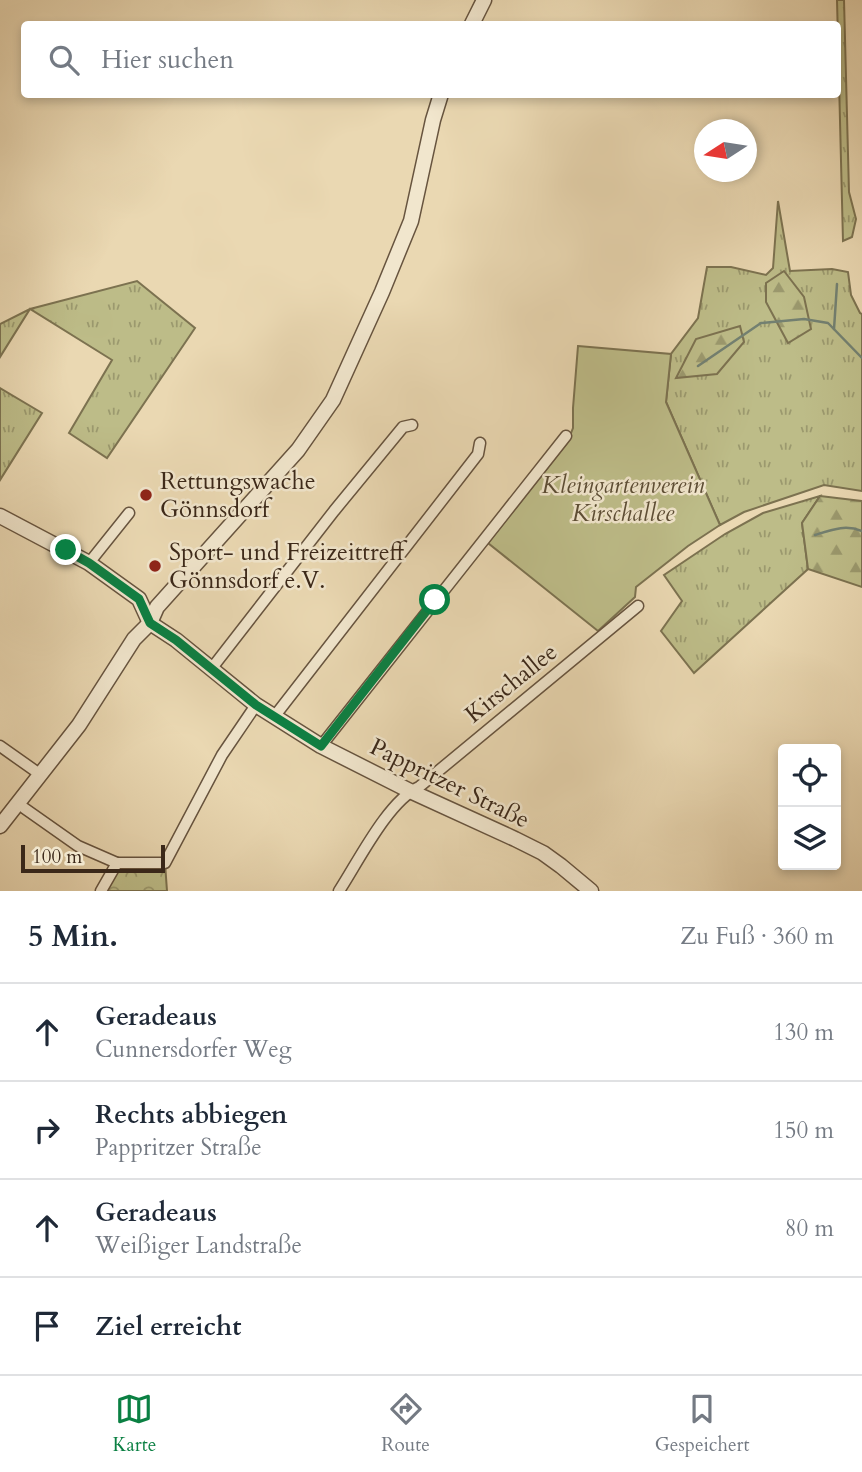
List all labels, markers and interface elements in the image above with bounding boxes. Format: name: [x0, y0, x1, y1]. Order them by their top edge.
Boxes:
search box: [21, 21, 841, 98]
icon: search: [45, 41, 83, 79]
text: Hier suchen: [101, 42, 234, 77]
north arrow: [694, 119, 757, 182]
place label: Rettungswache Gönnsdorf: [160, 465, 316, 526]
park label: Kleingartenverein Kirschallee: [542, 469, 705, 530]
marker: Rettungswache Gönnsdorf: [138, 487, 154, 503]
route end: [50, 534, 81, 565]
place label: Sport- und Freizeittreff Gönnsdorf e.V.: [169, 536, 408, 597]
marker: Sport- und Freizeittreff Gönnsdorf e.V.: [147, 558, 163, 574]
route start: [419, 584, 450, 615]
street label: Kirschallee: [458, 636, 564, 731]
street label: Pappritzer Straße: [364, 730, 535, 836]
map controls: [778, 744, 841, 870]
button: locate: [778, 744, 841, 807]
button: layers: [778, 807, 841, 870]
scale bar: [21, 842, 164, 874]
text: 100 m: [32, 844, 82, 870]
text: 5 Min.: [28, 916, 118, 957]
text: Zu Fuß · 360 m: [680, 921, 834, 952]
text: Geradeaus: [95, 999, 217, 1034]
icon: ahead: [28, 1013, 66, 1051]
text: 130 m: [773, 1017, 834, 1048]
text: Cunnersdorfer Weg: [95, 1034, 292, 1065]
text: Rechts abbiegen: [95, 1097, 287, 1132]
icon: right: [28, 1111, 66, 1149]
text: 150 m: [773, 1115, 834, 1146]
text: Pappritzer Straße: [95, 1132, 262, 1163]
text: Geradeaus: [95, 1195, 217, 1230]
icon: ahead: [28, 1209, 66, 1247]
text: 80 m: [785, 1213, 834, 1244]
text: Weißiger Landstraße: [95, 1230, 302, 1261]
icon: arrive: [28, 1307, 66, 1345]
text: Ziel erreicht: [95, 1309, 241, 1344]
tab: Karte: [112, 1390, 156, 1458]
tab: Route: [381, 1390, 430, 1458]
tab: Gespeichert: [655, 1390, 750, 1458]

